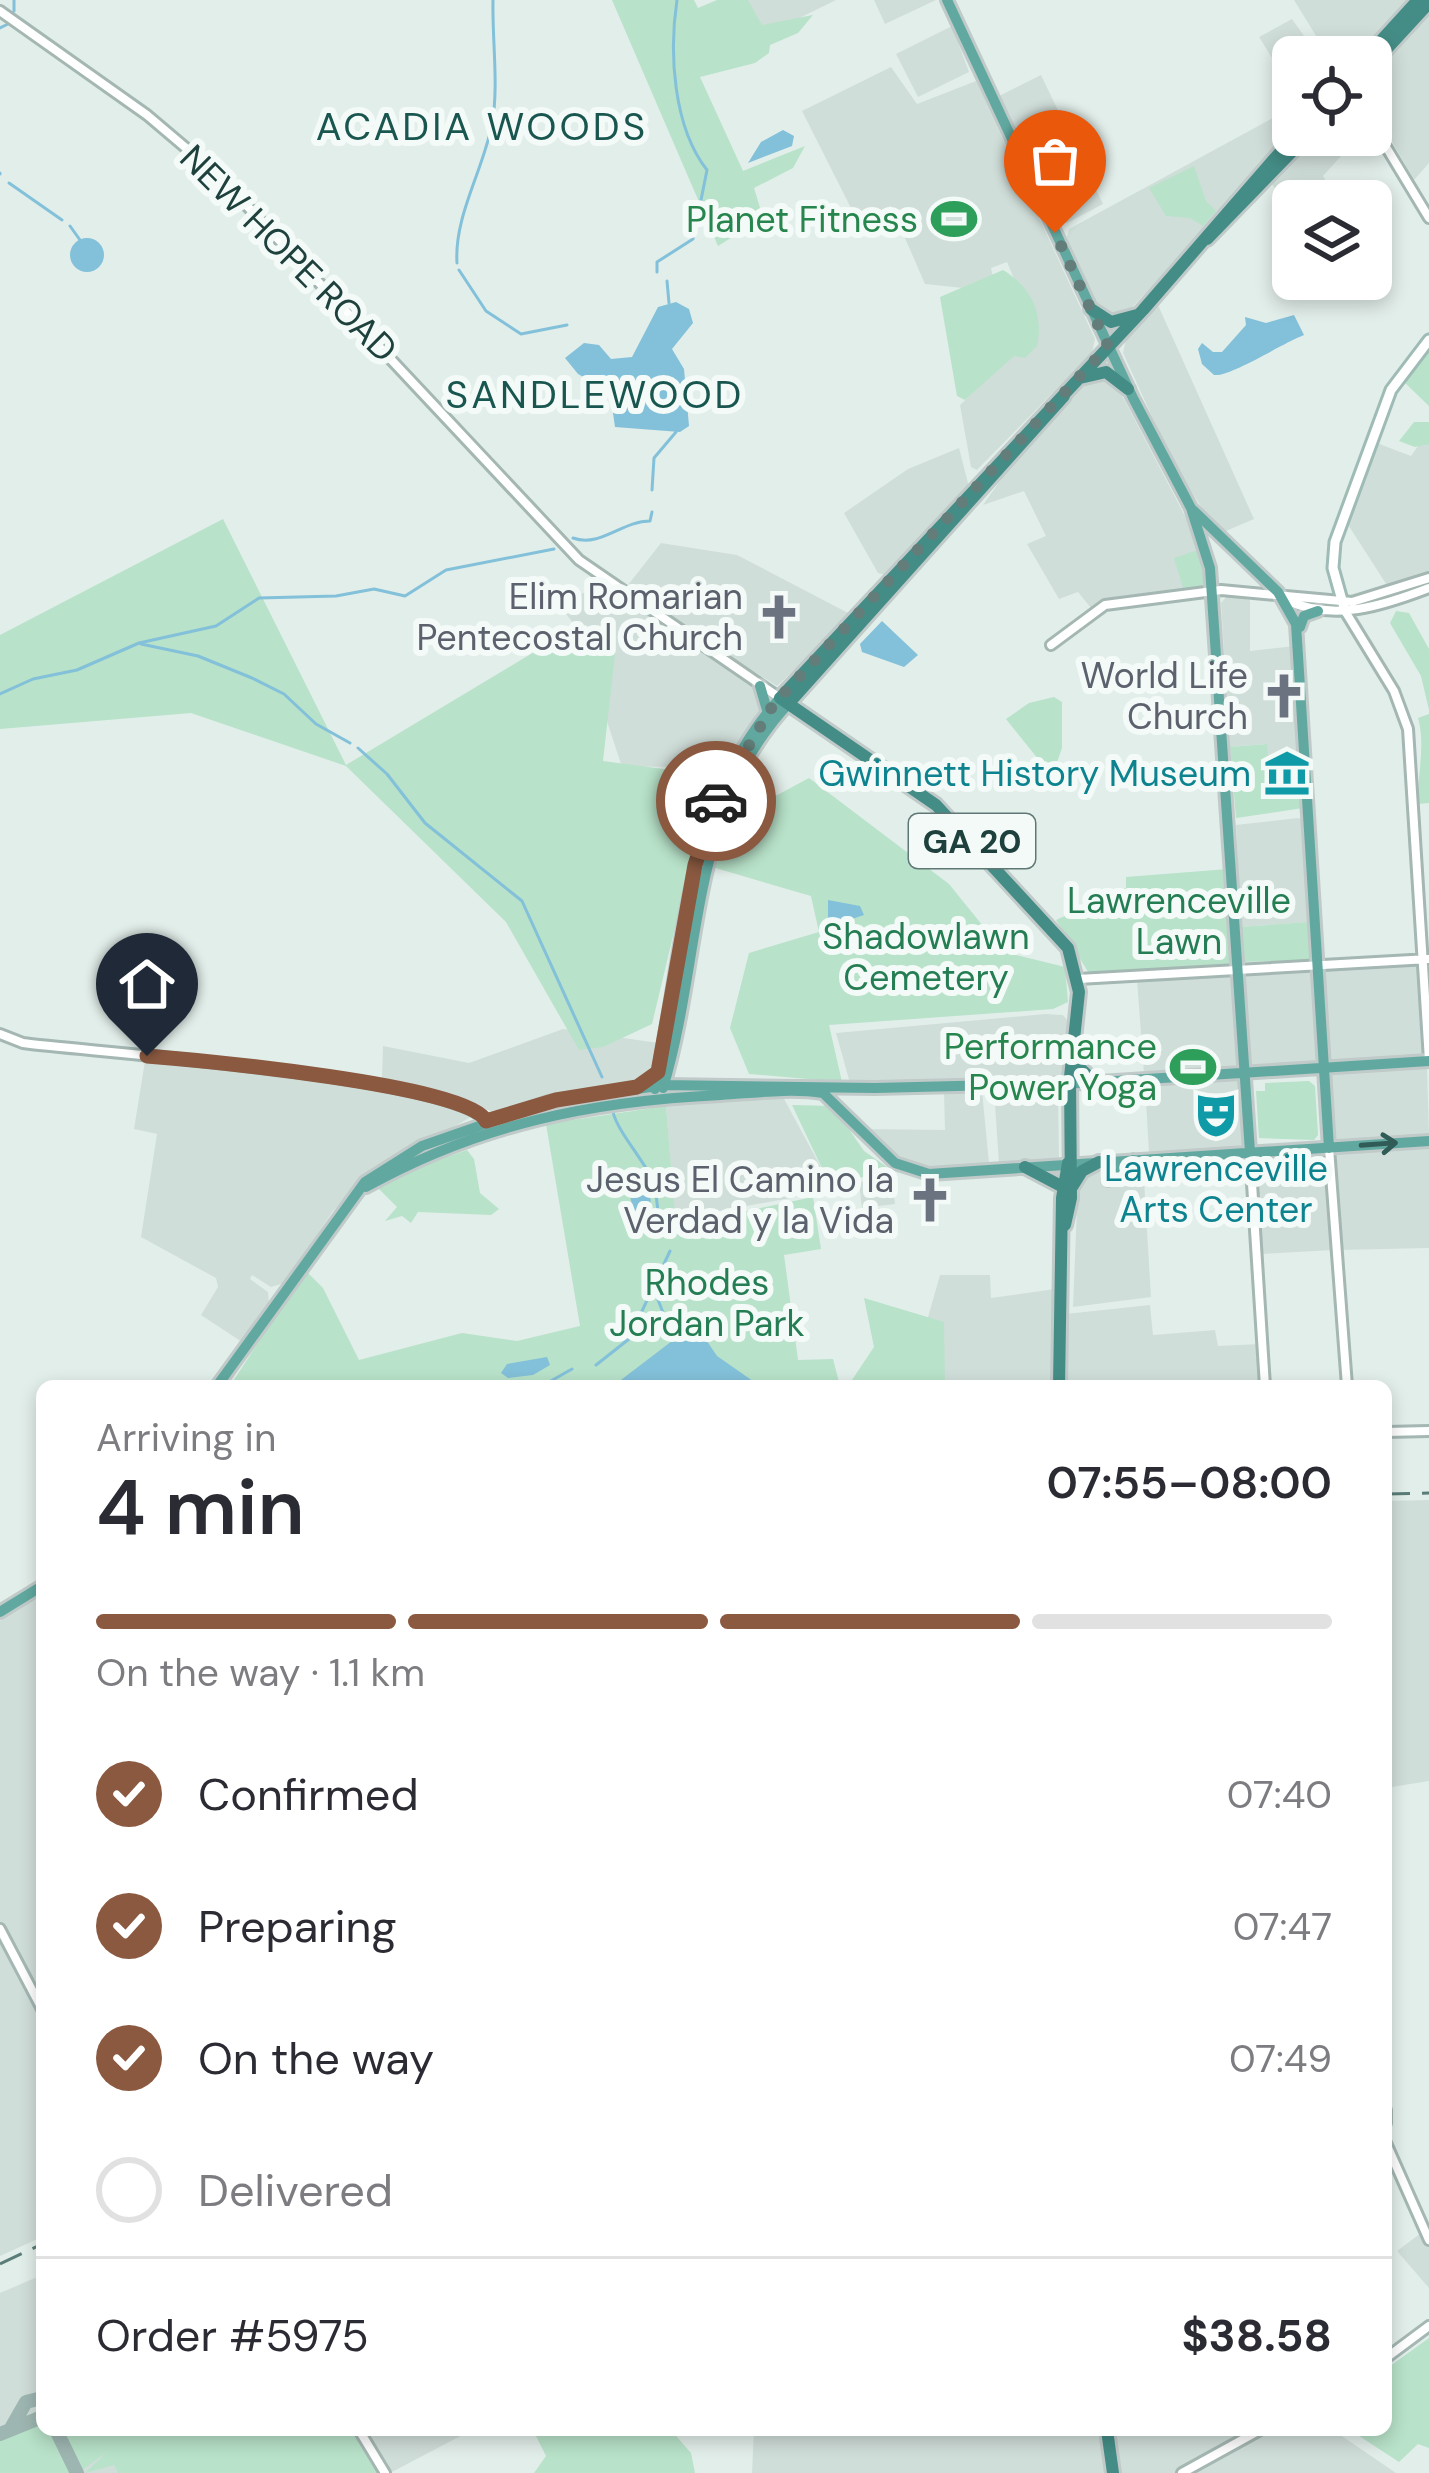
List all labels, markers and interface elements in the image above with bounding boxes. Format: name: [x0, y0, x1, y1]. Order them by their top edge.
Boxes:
map controls: [1272, 36, 1392, 300]
button: locate: [1272, 36, 1392, 156]
district label: ACADIA WOODS: [316, 101, 648, 152]
pin: [1004, 110, 1106, 233]
icon: bag: [1022, 128, 1088, 194]
street label: NEW HOPE ROAD: [170, 135, 407, 372]
button: layers: [1272, 180, 1392, 300]
sports icon: Planet Fitness: [929, 194, 979, 244]
place label: Planet Fitness: [686, 196, 918, 243]
district label: SANDLEWOOD: [446, 369, 744, 420]
place label: Elim Romarian Pentecostal Church: [416, 573, 743, 661]
church icon: Elim Romarian Pentecostal Church: [754, 592, 804, 642]
place label: World Life Church: [1081, 652, 1248, 740]
church icon: World Life Church: [1259, 671, 1309, 721]
courier: [656, 741, 776, 861]
museum icon: Gwinnett History Museum: [1262, 748, 1312, 798]
place label: Gwinnett History Museum: [818, 750, 1251, 797]
icon: car: [683, 768, 749, 834]
road number: GA 20: [909, 814, 1035, 868]
park label: Lawrenceville Lawn: [1067, 877, 1291, 965]
park label: Shadowlawn Cemetery: [822, 913, 1030, 1001]
pin: [96, 933, 198, 1056]
icon: home: [114, 951, 180, 1017]
place label: Performance Power Yoga: [944, 1023, 1157, 1111]
sports icon: Performance Power Yoga: [1168, 1042, 1218, 1092]
theatre icon: Lawrenceville Arts Center: [1191, 1090, 1241, 1140]
one-way arrow: [1359, 1132, 1398, 1155]
place label: Lawrenceville Arts Center: [1104, 1145, 1328, 1233]
place label: Jesus El Camino la Verdad y la Vida: [586, 1156, 894, 1244]
church icon: Jesus El Camino la Verdad y la Vida: [905, 1175, 955, 1225]
park label: Rhodes Jordan Park: [609, 1259, 805, 1347]
text: Arriving in: [96, 1412, 276, 1463]
text: 07:55–08:00: [1046, 1453, 1332, 1512]
text: 4 min: [96, 1457, 305, 1558]
text: On the way · 1.1 km: [96, 1647, 425, 1698]
icon: check: [96, 1761, 162, 1827]
text: Confirmed: [198, 1765, 419, 1824]
text: 07:40: [1227, 1769, 1332, 1820]
icon: check: [96, 1893, 162, 1959]
text: Preparing: [198, 1897, 397, 1956]
text: 07:47: [1233, 1901, 1332, 1952]
icon: check: [96, 2025, 162, 2091]
text: On the way: [198, 2029, 434, 2088]
text: 07:49: [1229, 2033, 1332, 2084]
text: Delivered: [198, 2161, 393, 2220]
text: Order #5975: [96, 2306, 369, 2365]
text: $38.58: [1181, 2306, 1332, 2365]

